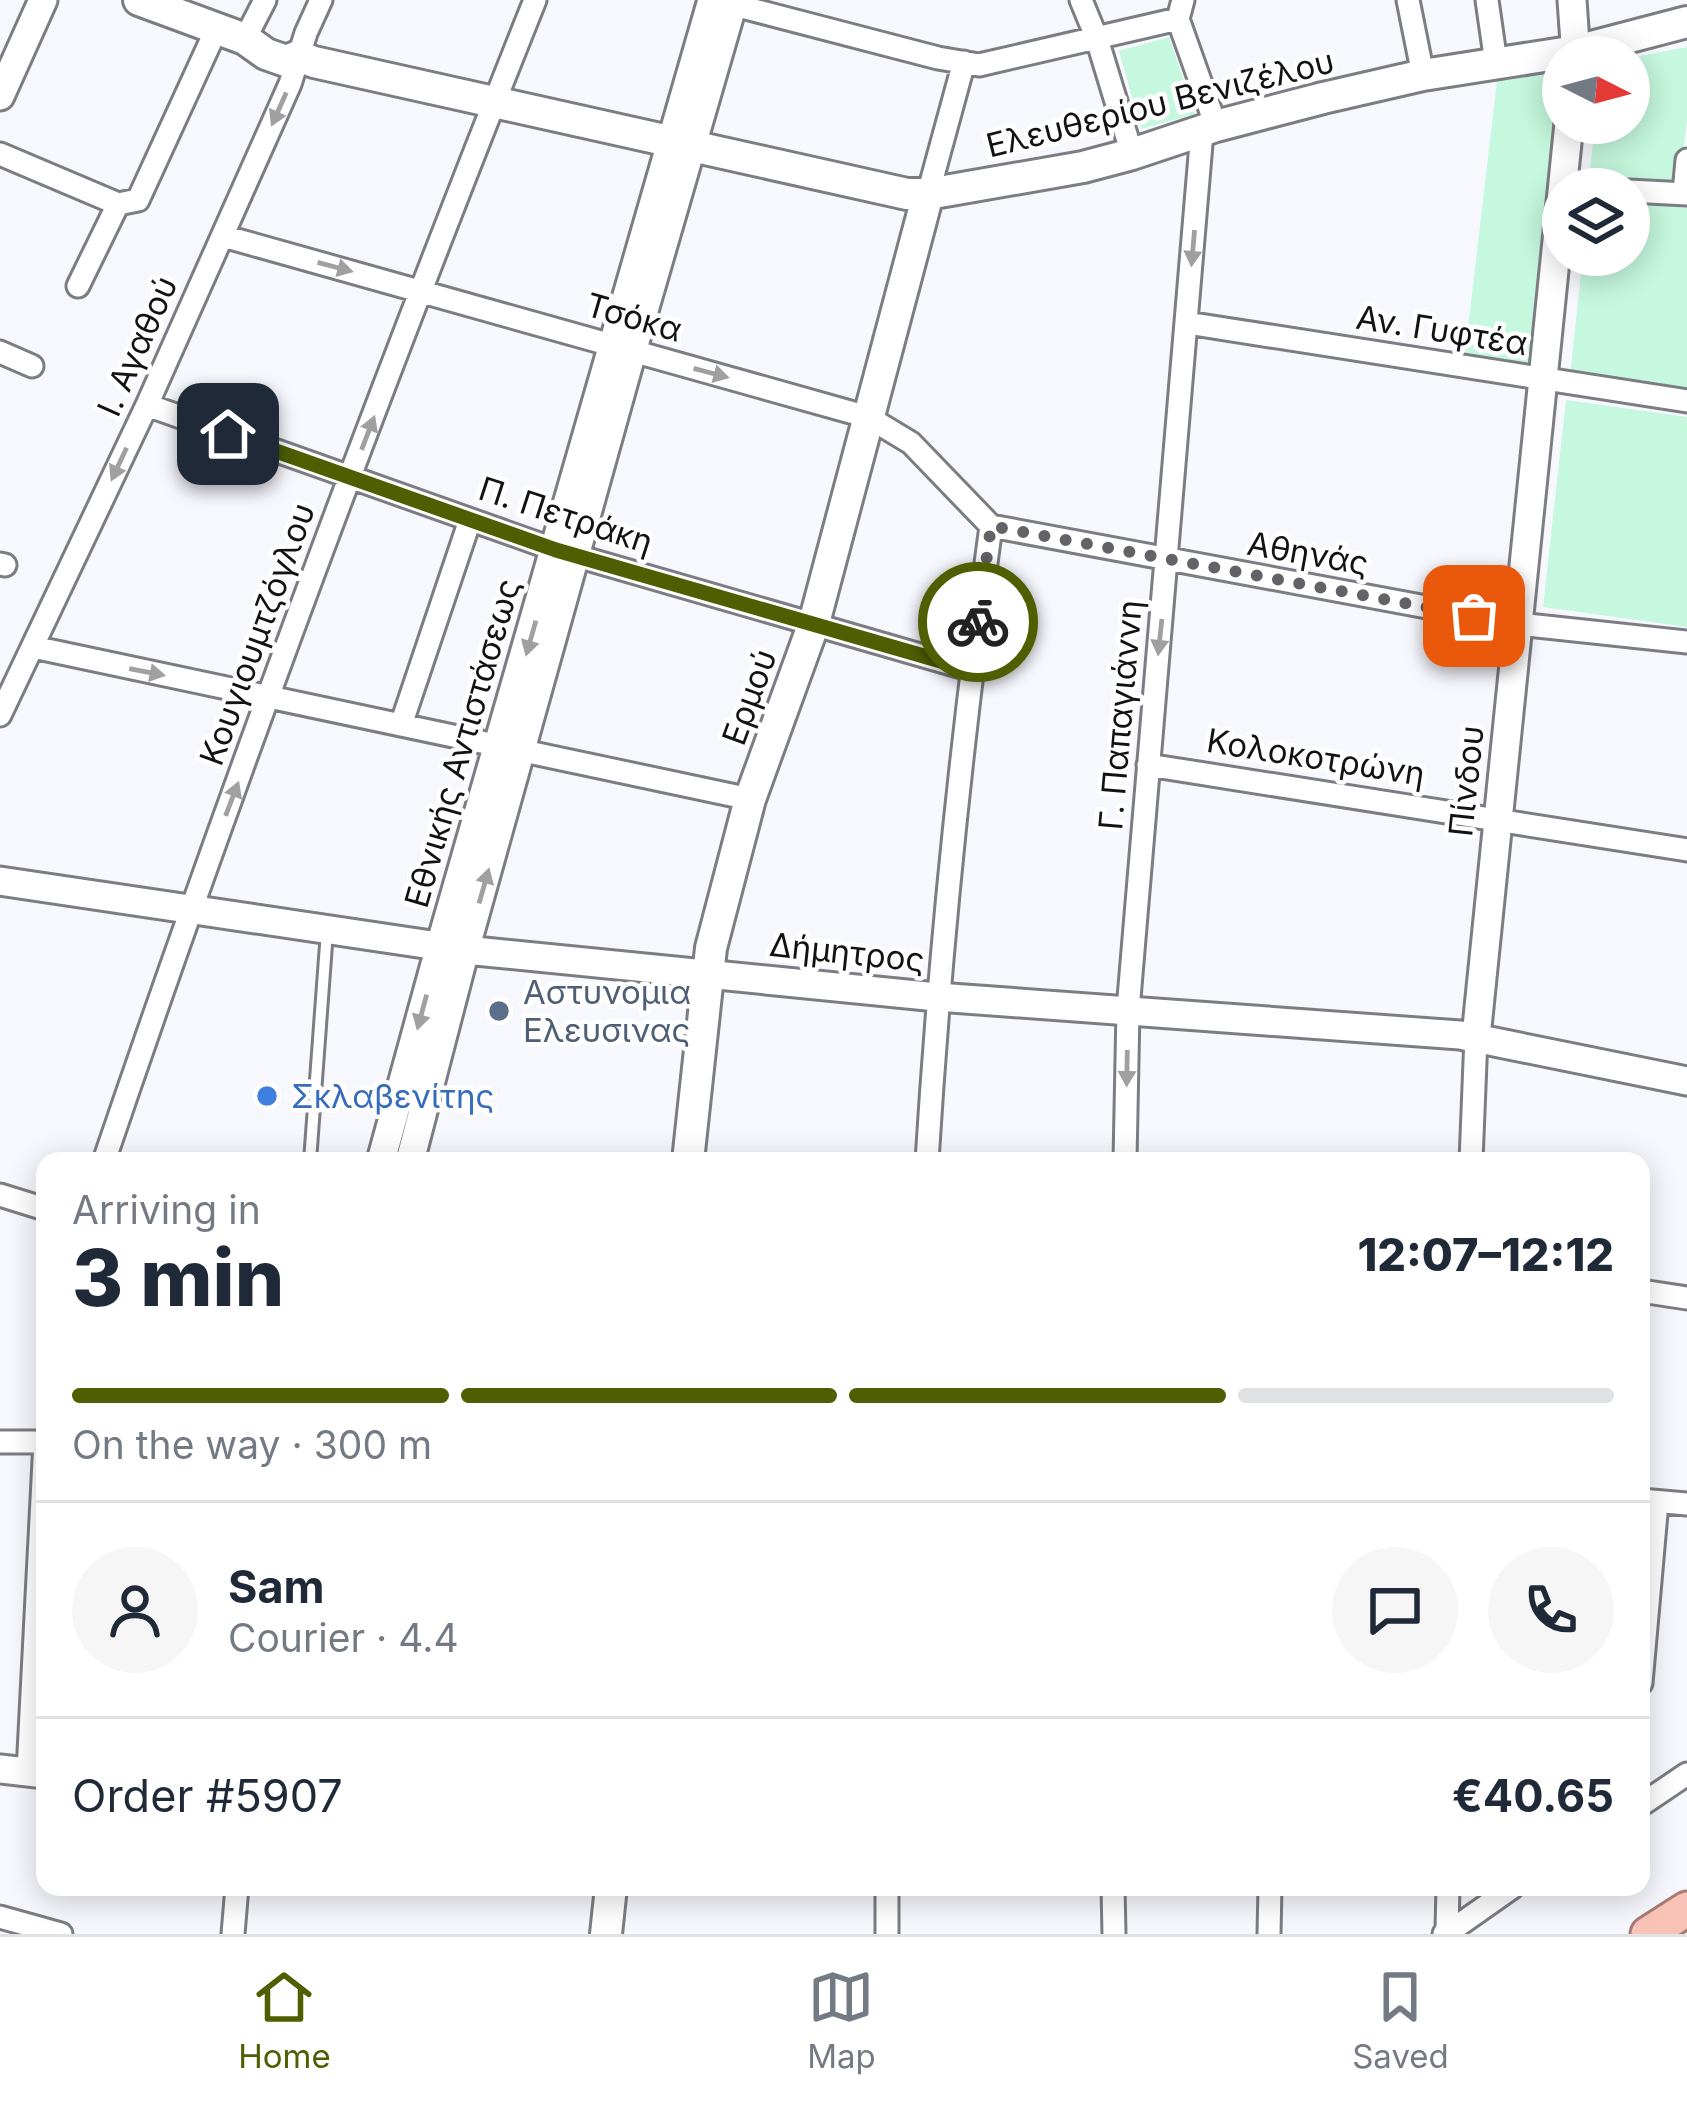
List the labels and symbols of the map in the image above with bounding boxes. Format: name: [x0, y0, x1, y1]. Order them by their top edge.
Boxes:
north arrow: [1542, 36, 1650, 144]
street label: Ελευθερίου Βενιζέλου: [982, 40, 1338, 166]
one-way arrow: [268, 91, 288, 126]
one-way arrow: [1183, 230, 1202, 267]
one-way arrow: [317, 259, 354, 278]
street label: Ι. Αγαθού: [88, 270, 186, 422]
street label: Τσόκα: [581, 284, 687, 350]
street label: Αν. Γυφτέα: [1354, 297, 1530, 363]
one-way arrow: [692, 365, 729, 384]
pin: [177, 383, 279, 485]
one-way arrow: [359, 415, 378, 451]
one-way arrow: [109, 447, 129, 482]
street label: Π. Πετράκη: [474, 468, 658, 562]
street label: Κουγιουμτζόγλου: [191, 497, 323, 771]
street label: Αθηνάς: [1244, 523, 1372, 583]
courier: [918, 562, 1038, 682]
pin: [1423, 565, 1525, 667]
street label: Εθνικής Αντιστάσεως: [396, 574, 528, 912]
street label: Γ. Παπαγιάννη: [1090, 598, 1150, 832]
one-way arrow: [520, 619, 539, 656]
one-way arrow: [1150, 619, 1169, 656]
street label: Ερμού: [713, 644, 785, 750]
one-way arrow: [129, 663, 167, 682]
street label: Κολοκοτρώνη: [1204, 720, 1428, 794]
street label: Πίνδου: [1440, 723, 1492, 839]
one-way arrow: [223, 780, 242, 816]
one-way arrow: [475, 867, 494, 904]
street label: Δήμητρος: [768, 924, 926, 980]
place label: Αστυνομια Ελευσινας: [523, 972, 691, 1050]
one-way arrow: [412, 994, 431, 1031]
marker: Αστυνομια Ελευσινας: [486, 998, 512, 1024]
one-way arrow: [1118, 1050, 1137, 1088]
place label: Σκλαβενίτης: [291, 1076, 494, 1116]
marker: Σκλαβενίτης: [254, 1083, 280, 1109]

